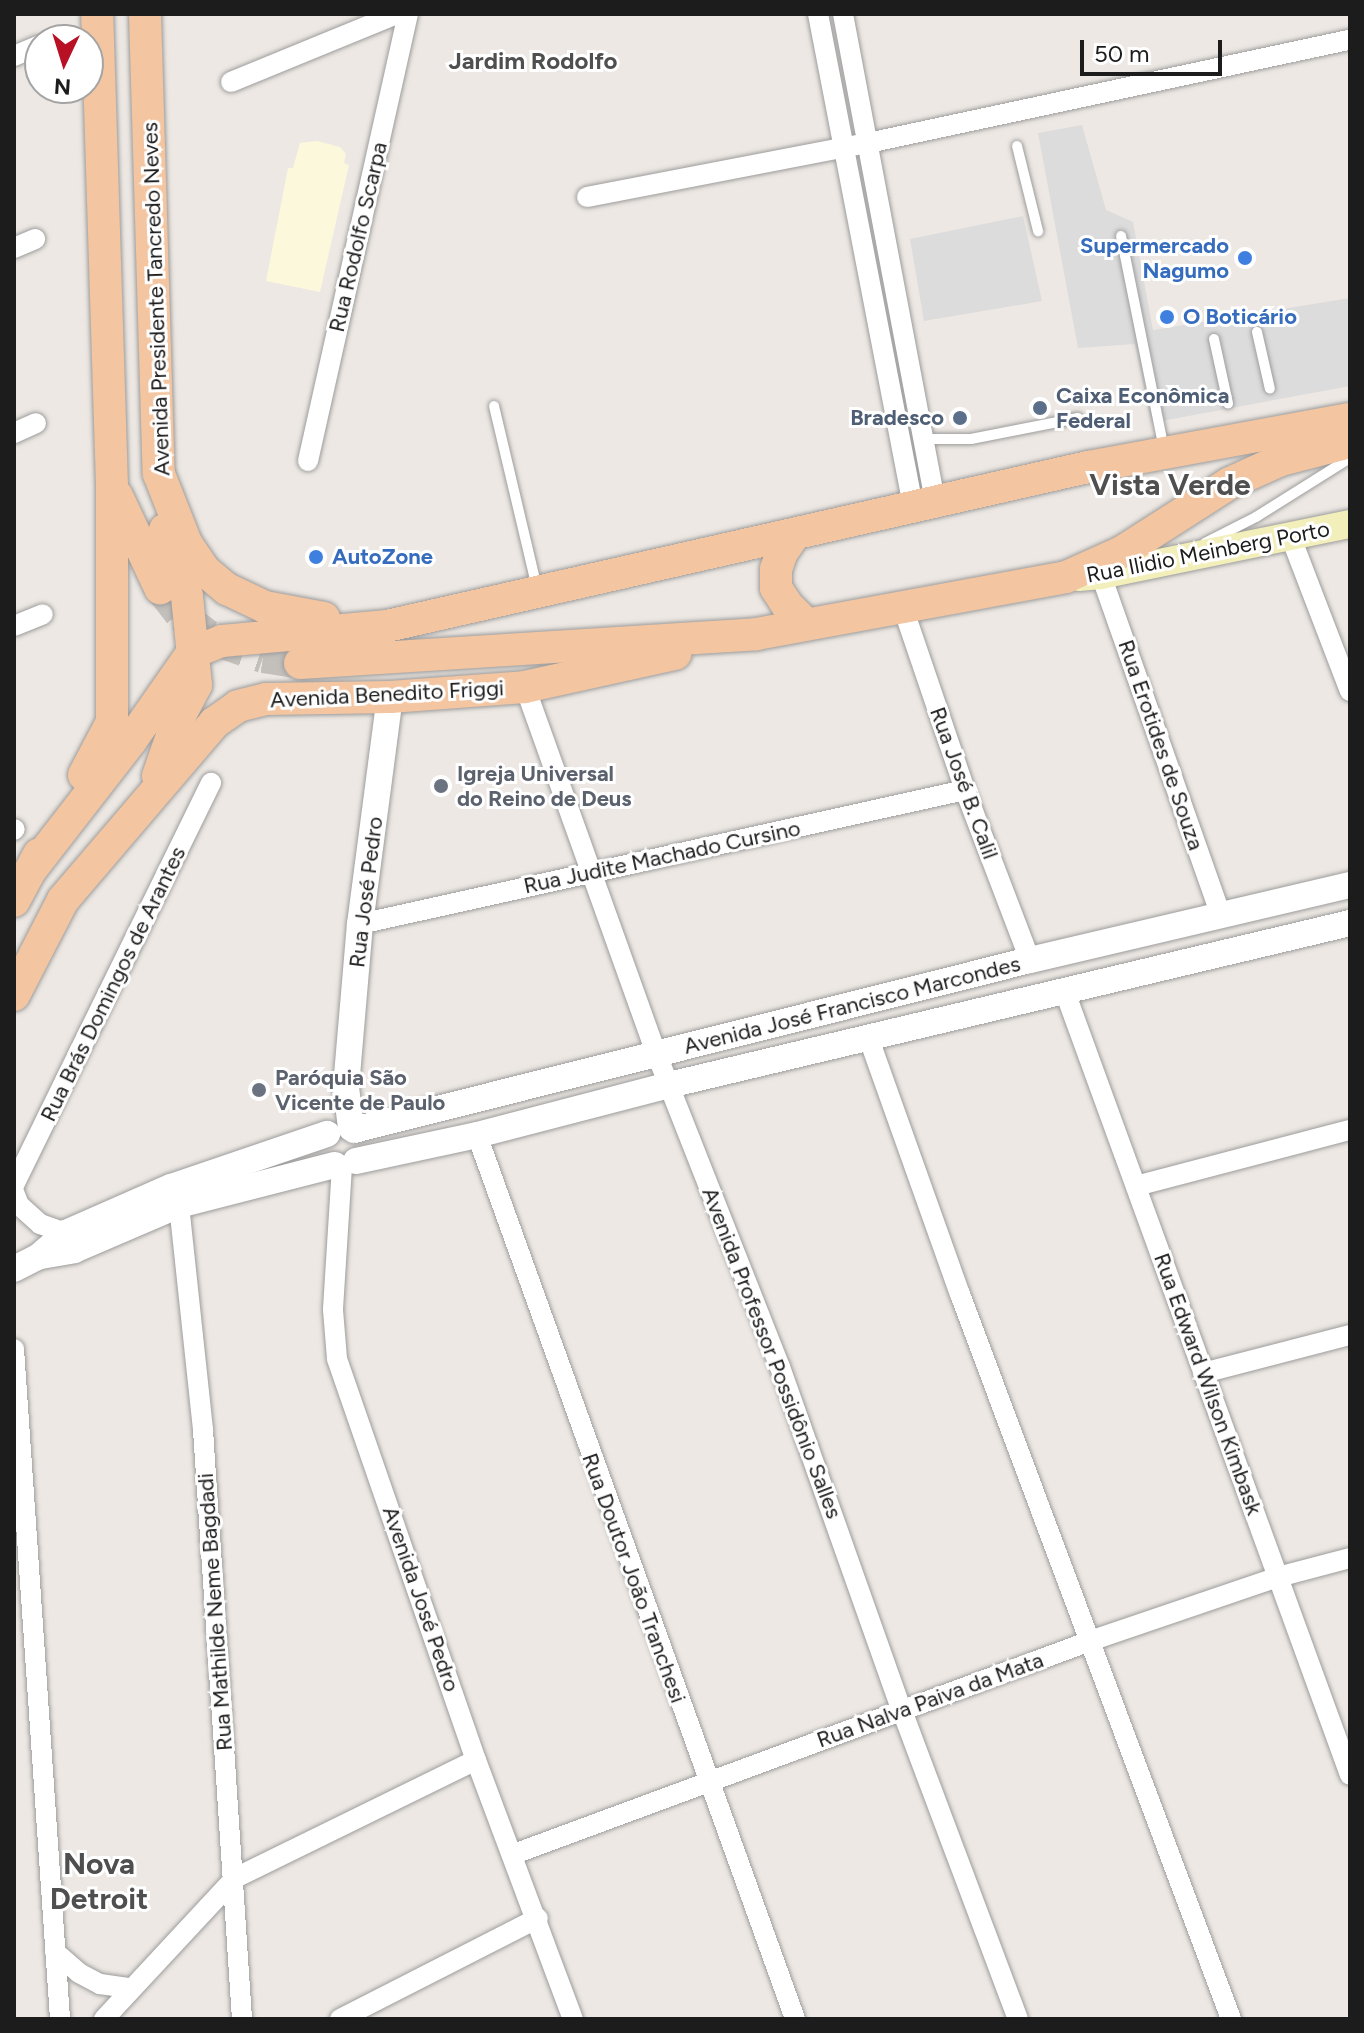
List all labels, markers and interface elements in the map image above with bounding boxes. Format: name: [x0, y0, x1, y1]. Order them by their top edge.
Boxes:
north arrow: [24, 24, 104, 104]
scale bar: [1084, 24, 1226, 74]
text: 50 m: [1094, 39, 1150, 68]
district label: Jardim Rodolfo: [449, 47, 617, 75]
text: N: [53, 72, 72, 101]
street label: Avenida Presidente Tancredo Neves: [137, 122, 175, 476]
street label: Rua Rodolfo Scarpa: [323, 139, 393, 335]
place label: Supermercado Nagumo: [1080, 232, 1229, 284]
marker: Supermercado Nagumo: [1236, 249, 1254, 267]
place label: O Boticário: [1183, 304, 1297, 330]
marker: O Boticário: [1158, 308, 1176, 326]
place label: Caixa Econômica Federal: [1056, 382, 1230, 434]
marker: Caixa Econômica Federal: [1031, 399, 1049, 417]
place label: Bradesco: [850, 405, 944, 431]
marker: Bradesco: [951, 409, 969, 427]
district label: Vista Verde: [1089, 467, 1251, 503]
street label: Rua Ilidio Meinberg Porto: [1084, 515, 1332, 589]
place label: AutoZone: [332, 544, 433, 570]
marker: AutoZone: [307, 548, 325, 566]
street label: Rua Erotides de Souza: [1113, 636, 1209, 854]
street label: Avenida Benedito Friggi: [269, 675, 505, 713]
street label: Rua José B. Calil: [924, 703, 1004, 863]
place label: Igreja Universal do Reino de Deus: [457, 760, 632, 812]
marker: Igreja Universal do Reino de Deus: [432, 777, 450, 795]
street label: Rua José Pedro: [344, 815, 388, 969]
street label: Rua Judite Machado Cursino: [521, 815, 803, 899]
street label: Rua Brás Domingos de Arantes: [35, 842, 191, 1126]
street label: Avenida José Francisco Marcondes: [681, 950, 1023, 1060]
place label: Paróquia São Vicente de Paulo: [275, 1064, 445, 1116]
marker: Paróquia São Vicente de Paulo: [250, 1081, 268, 1099]
street label: Avenida Professor Possidônio Salles: [697, 1184, 847, 1522]
street label: Rua Edward Wilson Kimbask: [1148, 1249, 1268, 1519]
street label: Rua Doutor João Tranchesi: [576, 1450, 692, 1706]
street label: Rua Mathilde Neme Bagdadi: [192, 1472, 238, 1752]
street label: Avenida José Pedro: [377, 1503, 465, 1695]
street label: Rua Nalva Paiva da Mata: [813, 1647, 1047, 1753]
district label: Nova Detroit: [50, 1846, 148, 1916]

